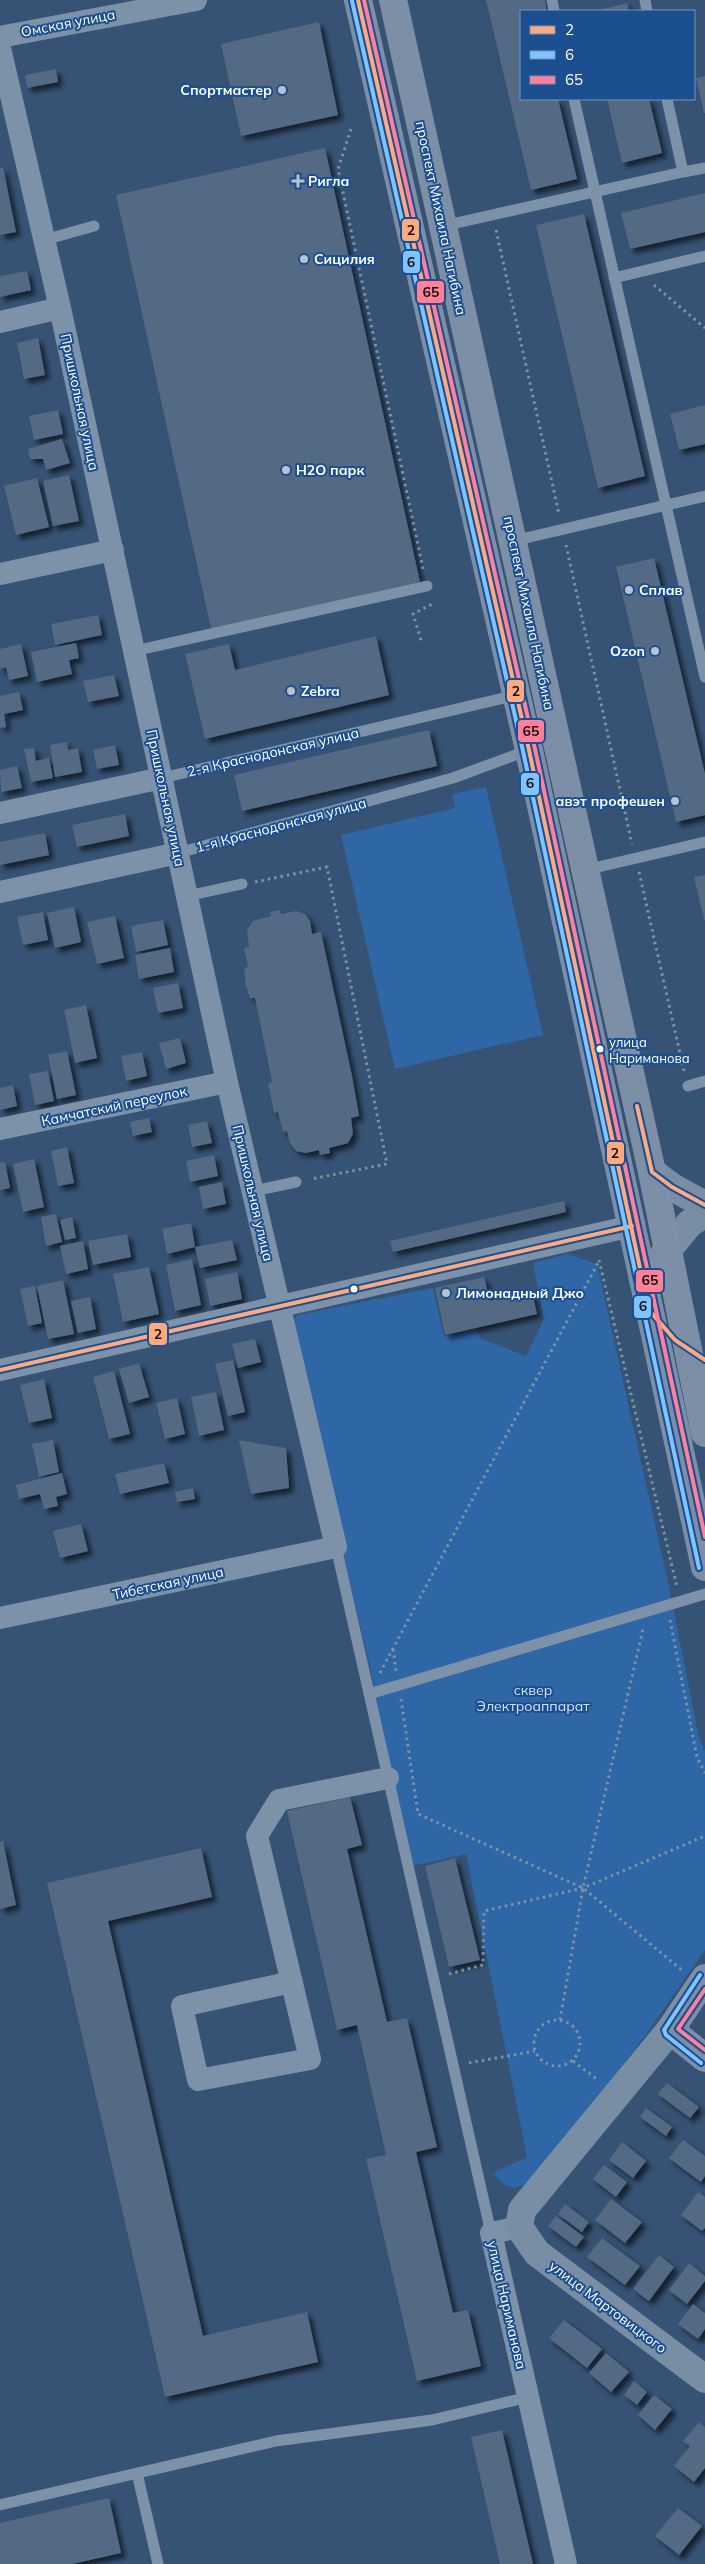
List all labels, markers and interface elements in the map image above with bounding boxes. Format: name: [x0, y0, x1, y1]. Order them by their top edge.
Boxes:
street label: Омская улица: [19, 5, 117, 41]
legend: [520, 10, 695, 100]
text: 2: [565, 20, 574, 39]
text: 6: [565, 45, 574, 64]
text: 65: [565, 70, 583, 89]
place label: Спортмастер: [180, 81, 272, 99]
marker: Спортмастер: [276, 84, 288, 96]
street label: проспект Михаила Нагибина: [412, 119, 470, 317]
place label: Ригла: [308, 172, 349, 190]
marker: Ригла: [292, 175, 304, 187]
line badge: 2: [401, 218, 420, 242]
text: 2: [407, 221, 415, 239]
place label: Сицилия: [314, 250, 375, 268]
line badge: 6: [402, 250, 421, 274]
marker: Сицилия: [298, 253, 310, 265]
text: 6: [407, 253, 415, 271]
line badge: 65: [416, 280, 445, 304]
text: 65: [423, 283, 439, 301]
street label: Пришкольная улица: [57, 332, 103, 472]
place label: H2O парк: [296, 461, 365, 479]
marker: H2O парк: [280, 464, 292, 476]
street label: проспект Михаила Нагибина: [500, 514, 558, 712]
place label: Сплав: [639, 581, 683, 599]
marker: Сплав: [623, 584, 635, 596]
place label: Ozon: [610, 642, 645, 660]
marker: Ozon: [649, 645, 661, 657]
line badge: 2: [506, 679, 525, 703]
place label: Zebra: [301, 682, 340, 700]
text: 2: [512, 682, 520, 700]
marker: Zebra: [285, 685, 297, 697]
line badge: 65: [517, 719, 545, 743]
text: 65: [523, 722, 539, 740]
street label: 2-я Краснодонская улица: [185, 723, 361, 781]
street label: Пришкольная улица: [143, 728, 189, 868]
line badge: 6: [520, 772, 540, 796]
text: 6: [526, 774, 534, 792]
place label: авэт профешен: [556, 792, 665, 810]
street label: 1-я Краснодонская улица: [194, 794, 368, 856]
marker: авэт профешен: [669, 795, 681, 807]
place label: улица Нариманова: [609, 1034, 690, 1066]
marker: улица Нариманова: [595, 1044, 605, 1054]
street label: Камчатский переулок: [40, 1082, 189, 1130]
street label: Пришкольная улица: [229, 1123, 277, 1263]
line badge: 2: [606, 1141, 625, 1165]
text: 2: [611, 1144, 619, 1162]
line badge: 65: [635, 1269, 664, 1293]
text: 65: [642, 1271, 658, 1289]
unlabelled marker: [349, 1284, 359, 1294]
place label: Лимонадный Джо: [456, 1284, 584, 1302]
marker: Лимонадный Джо: [440, 1287, 452, 1299]
line badge: 6: [633, 1295, 652, 1319]
text: 6: [639, 1297, 647, 1315]
line badge: 2: [148, 1322, 168, 1346]
text: 2: [154, 1325, 162, 1343]
street label: Тибетская улица: [111, 1562, 225, 1604]
park label: cквер Электроаппарат: [476, 1681, 590, 1715]
street label: улица Нариманова: [483, 2239, 531, 2371]
street label: улица Мартовицкого: [546, 2257, 670, 2357]

